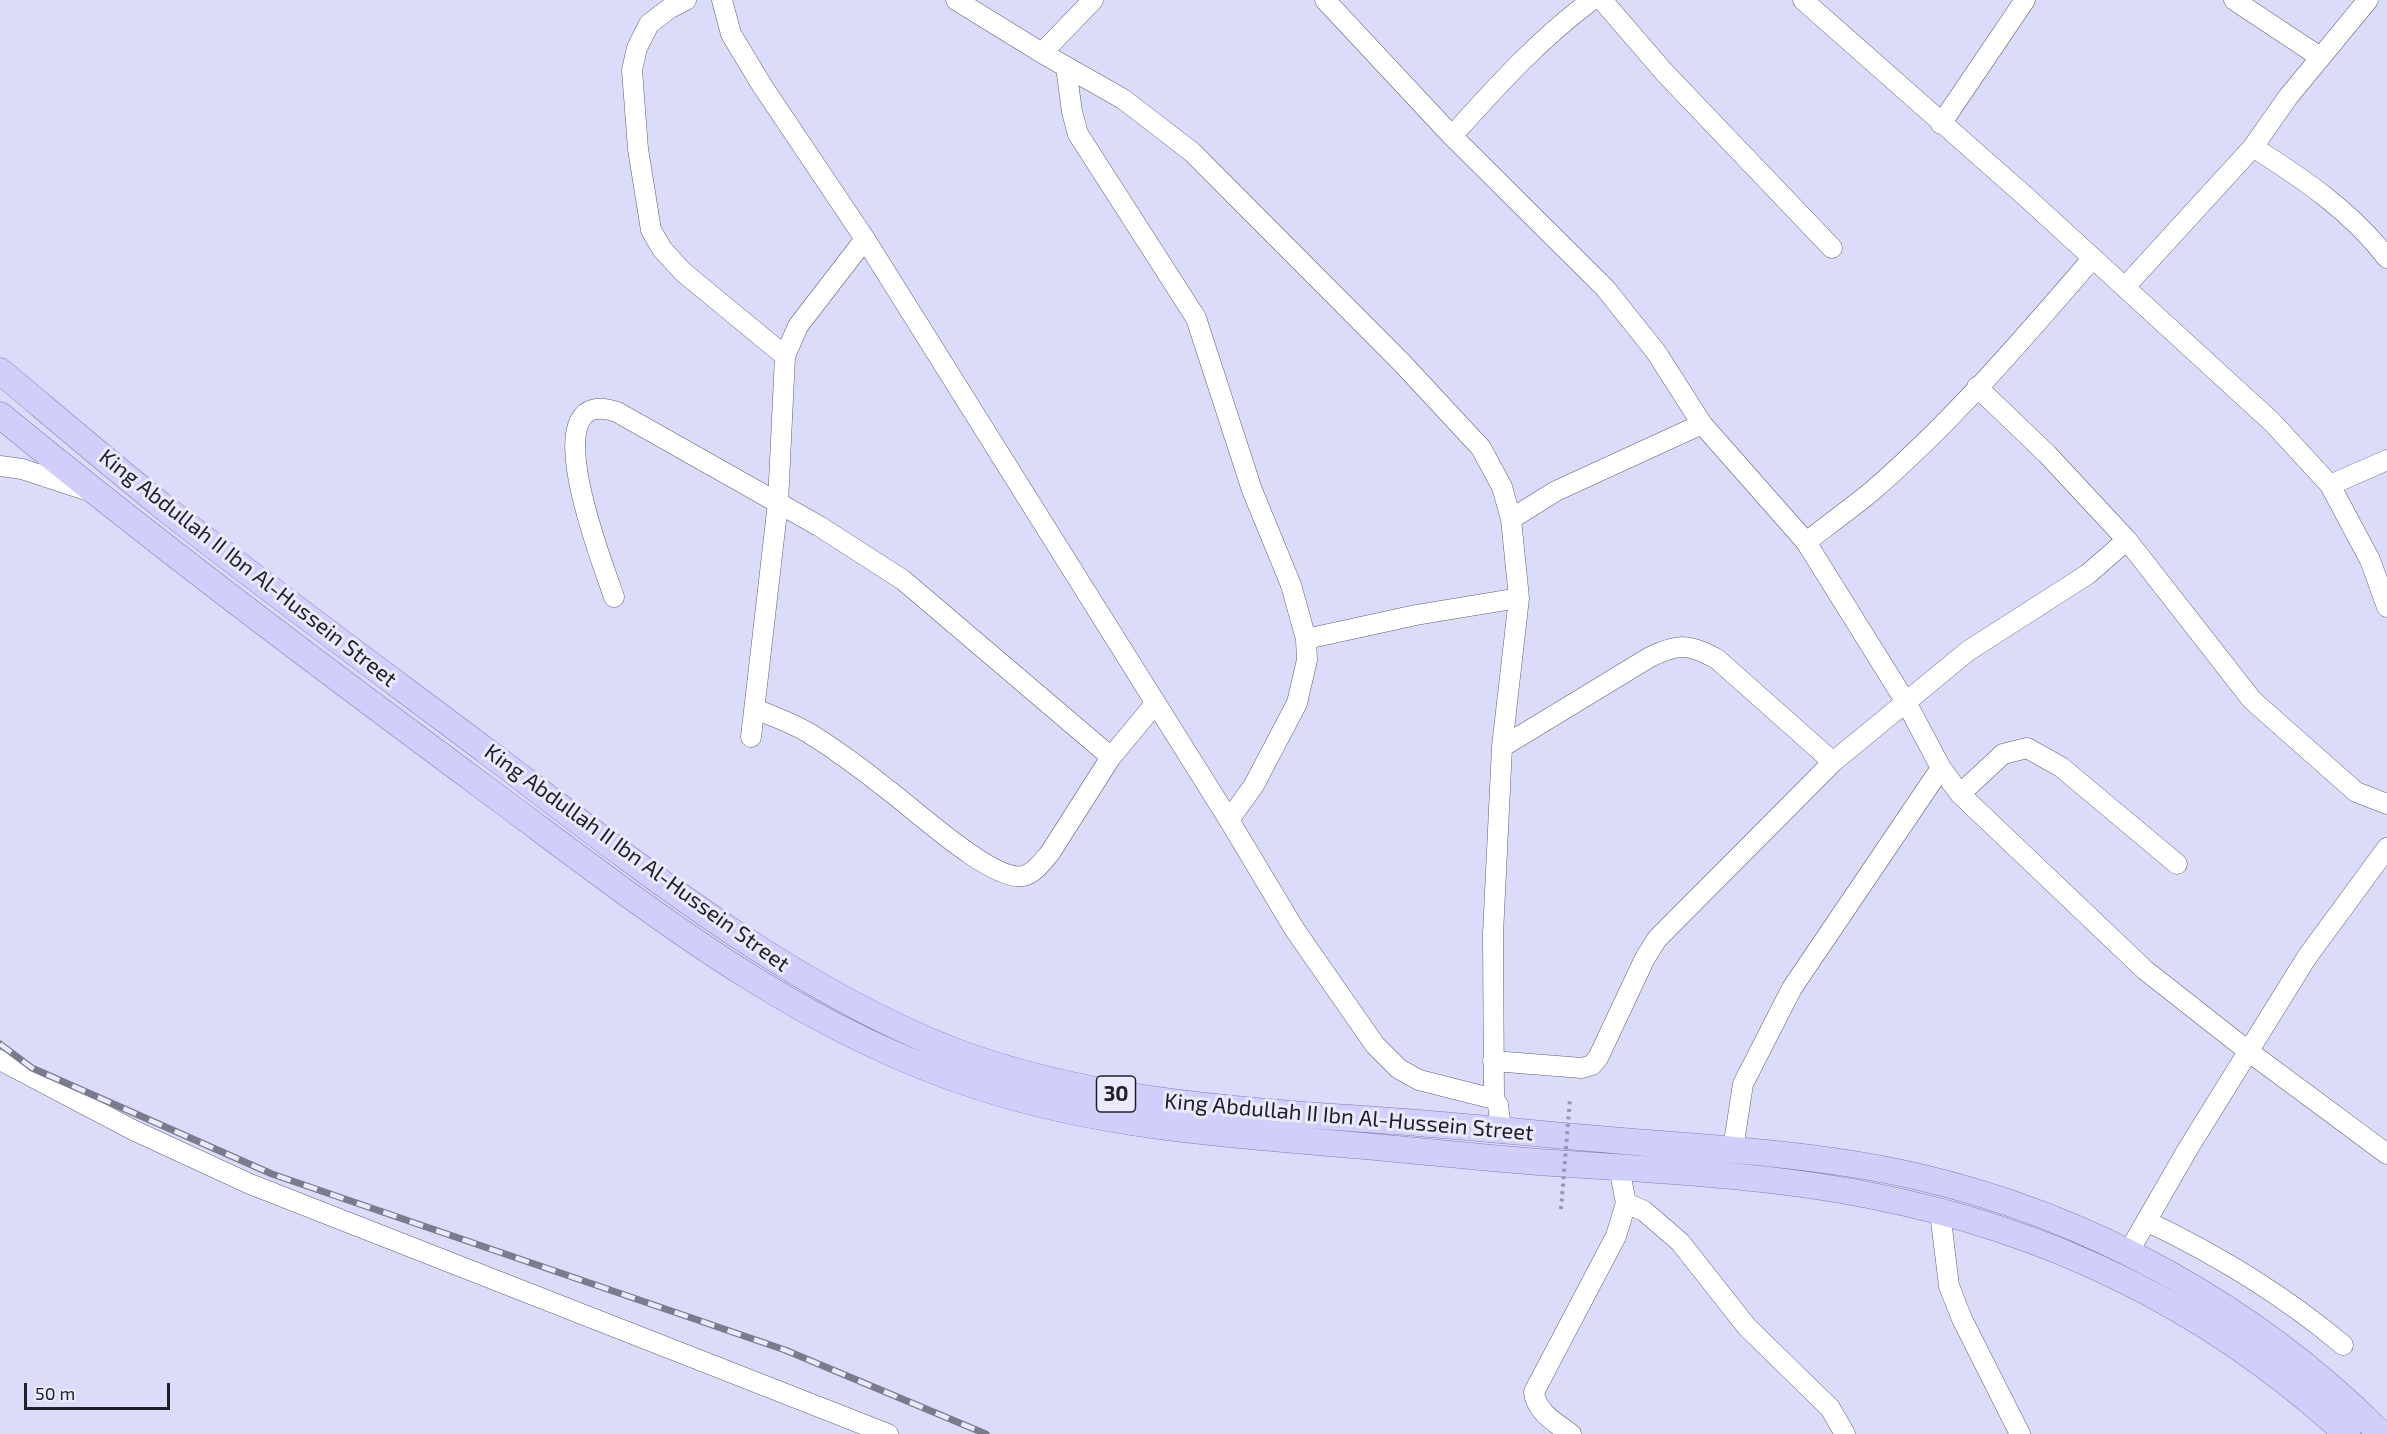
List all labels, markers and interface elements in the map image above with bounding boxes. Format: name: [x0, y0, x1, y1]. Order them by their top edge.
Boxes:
street label: King Abdullah II Ibn Al-Hussein Street: [94, 444, 402, 692]
street label: King Abdullah II Ibn Al-Hussein Street: [479, 738, 795, 978]
road number: 30: [1096, 1076, 1136, 1112]
street label: King Abdullah II Ibn Al-Hussein Street: [1163, 1088, 1535, 1146]
scale bar: [27, 1371, 172, 1409]
text: 50 m: [35, 1382, 75, 1404]

